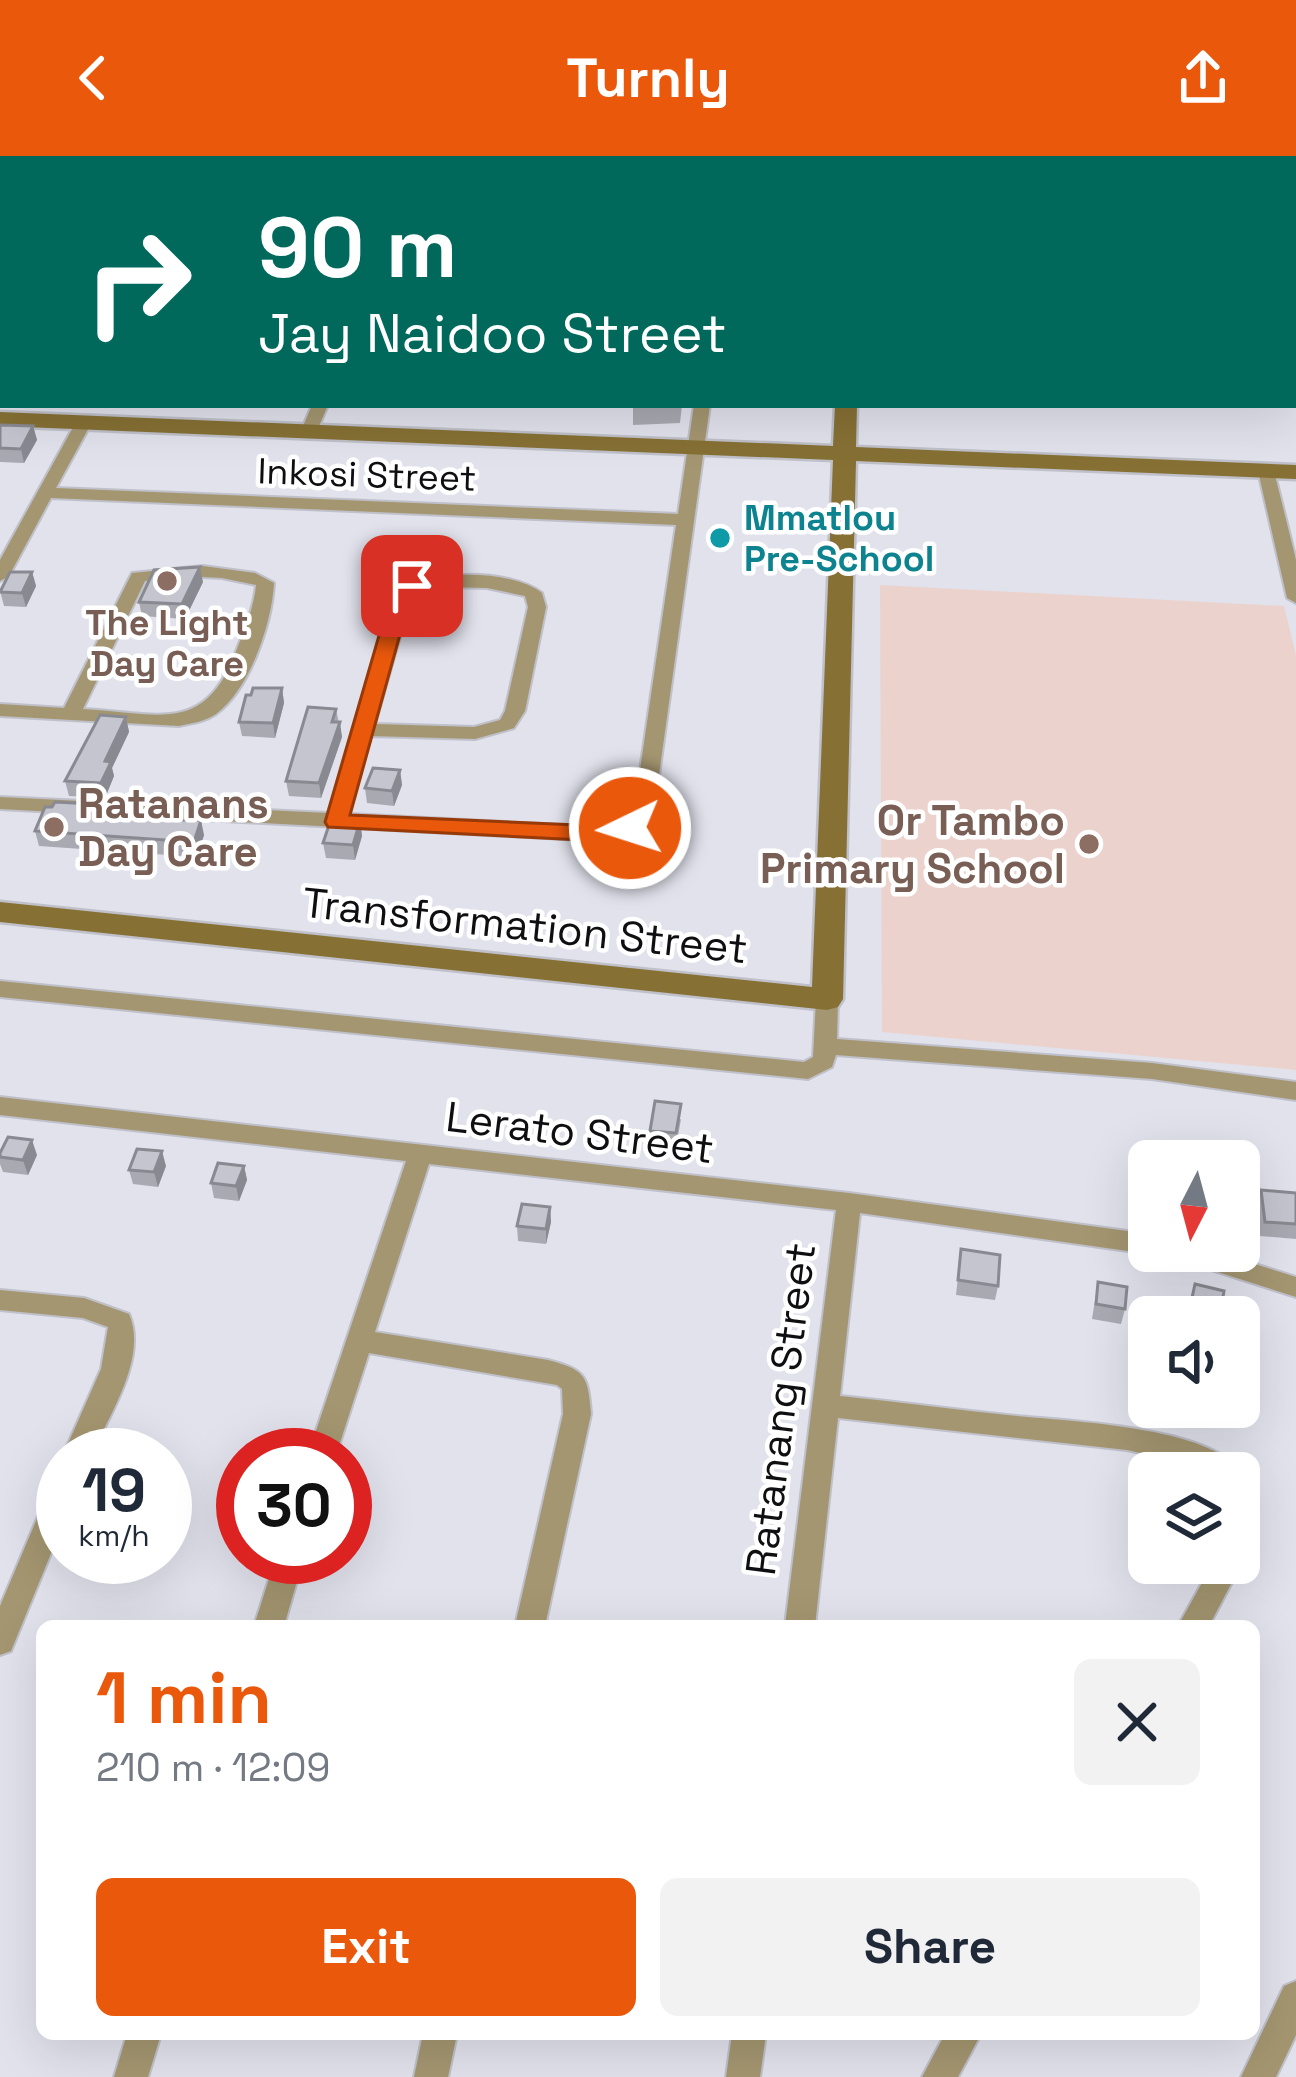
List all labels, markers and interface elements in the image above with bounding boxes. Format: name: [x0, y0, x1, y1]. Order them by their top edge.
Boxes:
text: Turnly: [566, 44, 730, 113]
icon: back: [60, 45, 126, 111]
icon: share: [1170, 45, 1236, 111]
text: 90 m: [258, 194, 457, 302]
icon: right: [60, 204, 216, 360]
text: Jay Naidoo Street: [258, 299, 727, 368]
street label: Inkosi Street: [257, 448, 477, 502]
place label: Mmatlou Pre-School: [744, 495, 934, 582]
marker: Mmatlou Pre-School: [707, 525, 733, 551]
pin: [361, 535, 463, 637]
icon: arrive: [379, 553, 445, 619]
marker: The Light Day Care: [154, 568, 180, 594]
place label: The Light Day Care: [85, 600, 249, 687]
position arrow: [567, 765, 693, 891]
place label: Ratanans Day Care: [78, 777, 269, 878]
place label: Or Tambo Primary School: [760, 794, 1065, 895]
marker: Ratanans Day Care: [41, 814, 67, 840]
marker: Or Tambo Primary School: [1076, 831, 1102, 857]
street label: Transformation Street: [300, 876, 750, 975]
street label: Lerato Street: [443, 1090, 717, 1175]
north arrow: [1128, 1140, 1260, 1272]
map controls: [1128, 1140, 1260, 1584]
street label: Ratanang Street: [734, 1240, 827, 1578]
button: sound: [1128, 1296, 1260, 1428]
speed limit sign: 30: [216, 1428, 372, 1584]
text: 19: [82, 1452, 146, 1529]
button: layers: [1128, 1452, 1260, 1584]
text: km/h: [78, 1516, 150, 1555]
text: 1 min: [96, 1652, 272, 1744]
button: close: [1074, 1659, 1200, 1785]
text: 210 m · 12:09: [96, 1743, 330, 1792]
button: Exit: [96, 1878, 636, 2016]
button: Share: [660, 1878, 1200, 2016]

